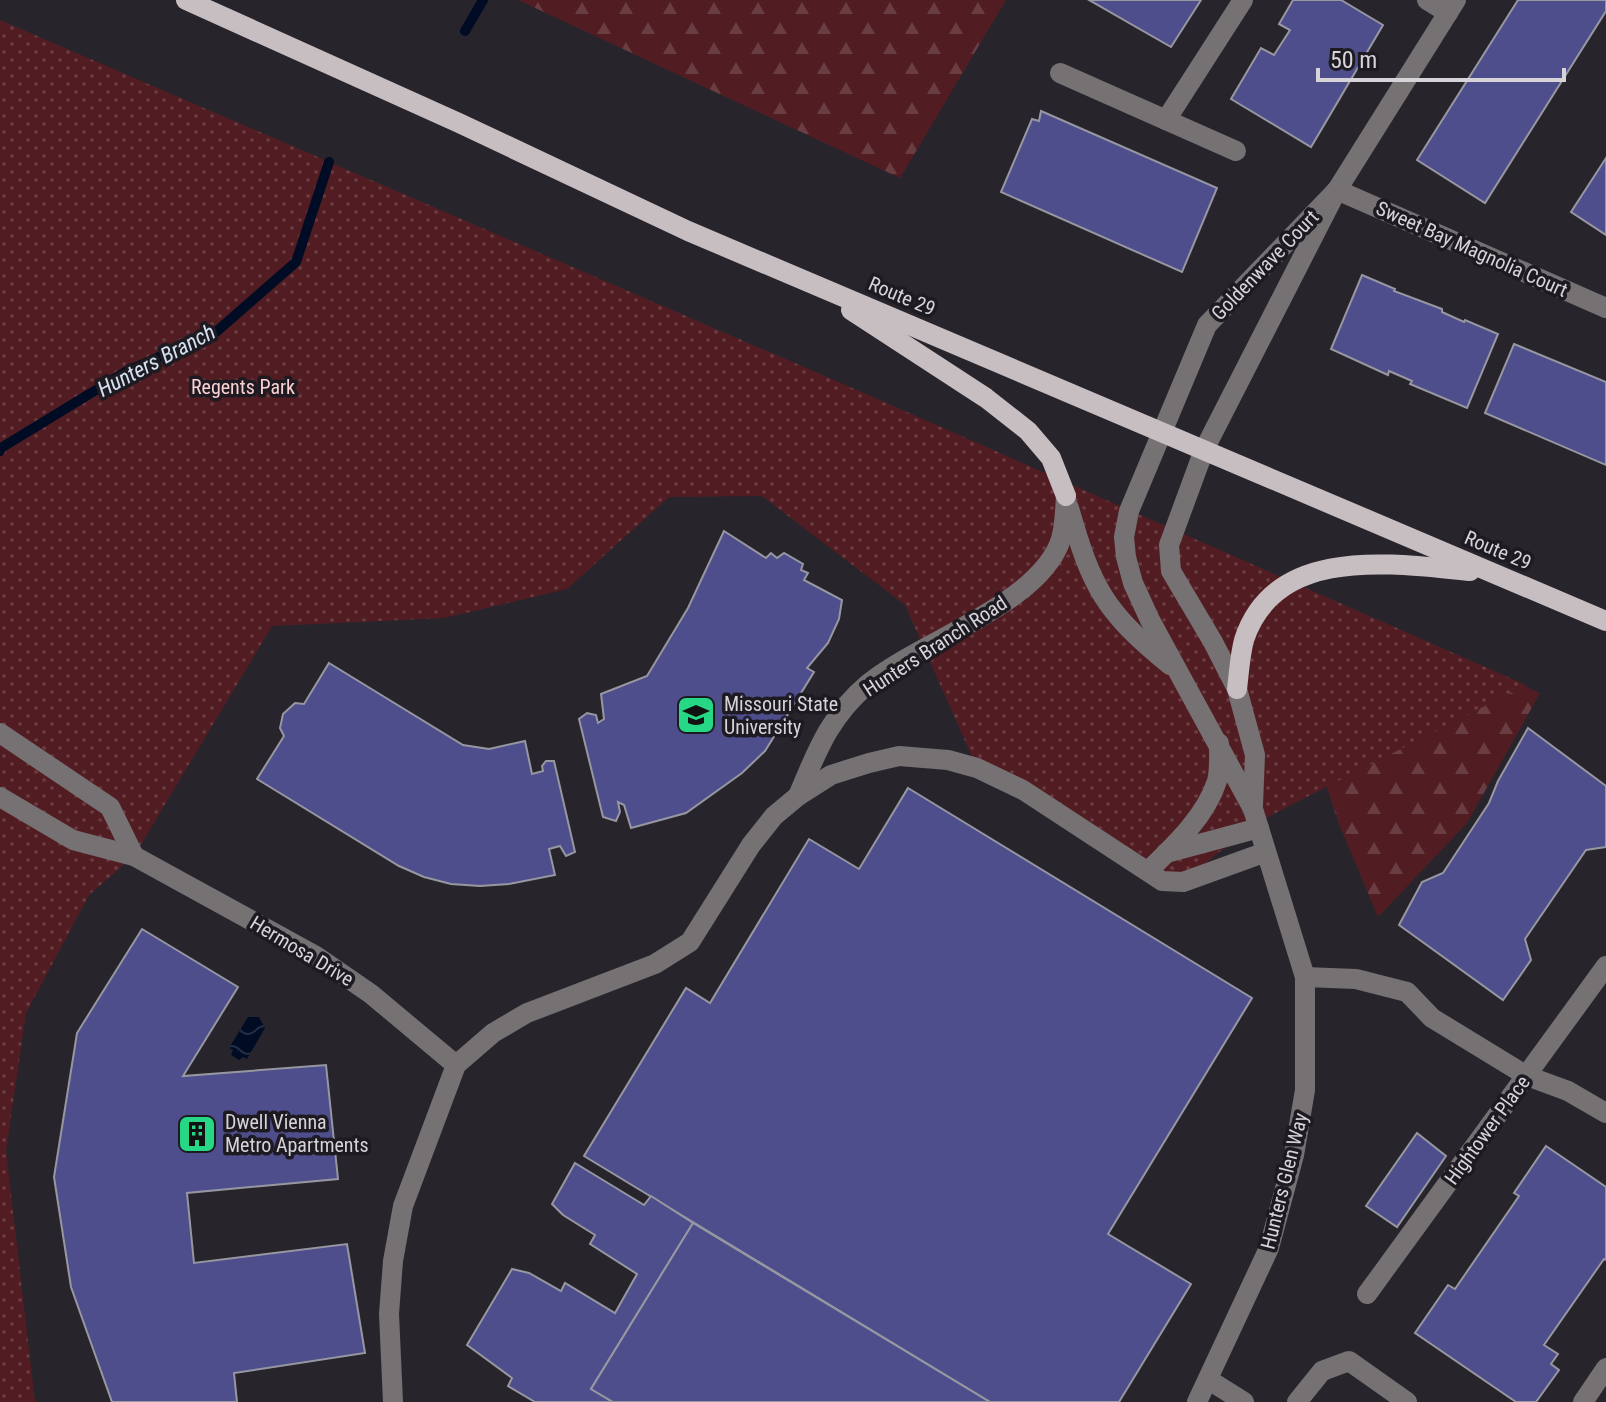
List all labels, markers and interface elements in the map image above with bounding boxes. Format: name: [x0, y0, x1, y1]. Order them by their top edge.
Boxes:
scale bar: [1318, 32, 1564, 82]
text: 50 m: [1330, 46, 1377, 74]
street label: Sweet Bay Magnolia Court: [1373, 196, 1572, 302]
street label: Goldenwave Court: [1206, 205, 1324, 325]
street label: Route 29: [865, 271, 939, 321]
water label: Hunters Branch: [93, 319, 219, 402]
park label: Regents Park: [191, 375, 295, 399]
street label: Route 29: [1461, 525, 1535, 575]
street label: Hunters Branch Road: [859, 591, 1011, 701]
place label: Missouri State University: [724, 692, 838, 739]
school or university icon: Missouri State University: [675, 694, 717, 736]
street label: Hermosa Drive: [246, 911, 358, 991]
street label: Hightower Place: [1439, 1071, 1535, 1189]
place label: Dwell Vienna Metro Apartments: [225, 1110, 369, 1157]
street label: Hunters Glen Way: [1255, 1110, 1313, 1252]
building icon: Dwell Vienna Metro Apartments: [176, 1113, 218, 1155]

